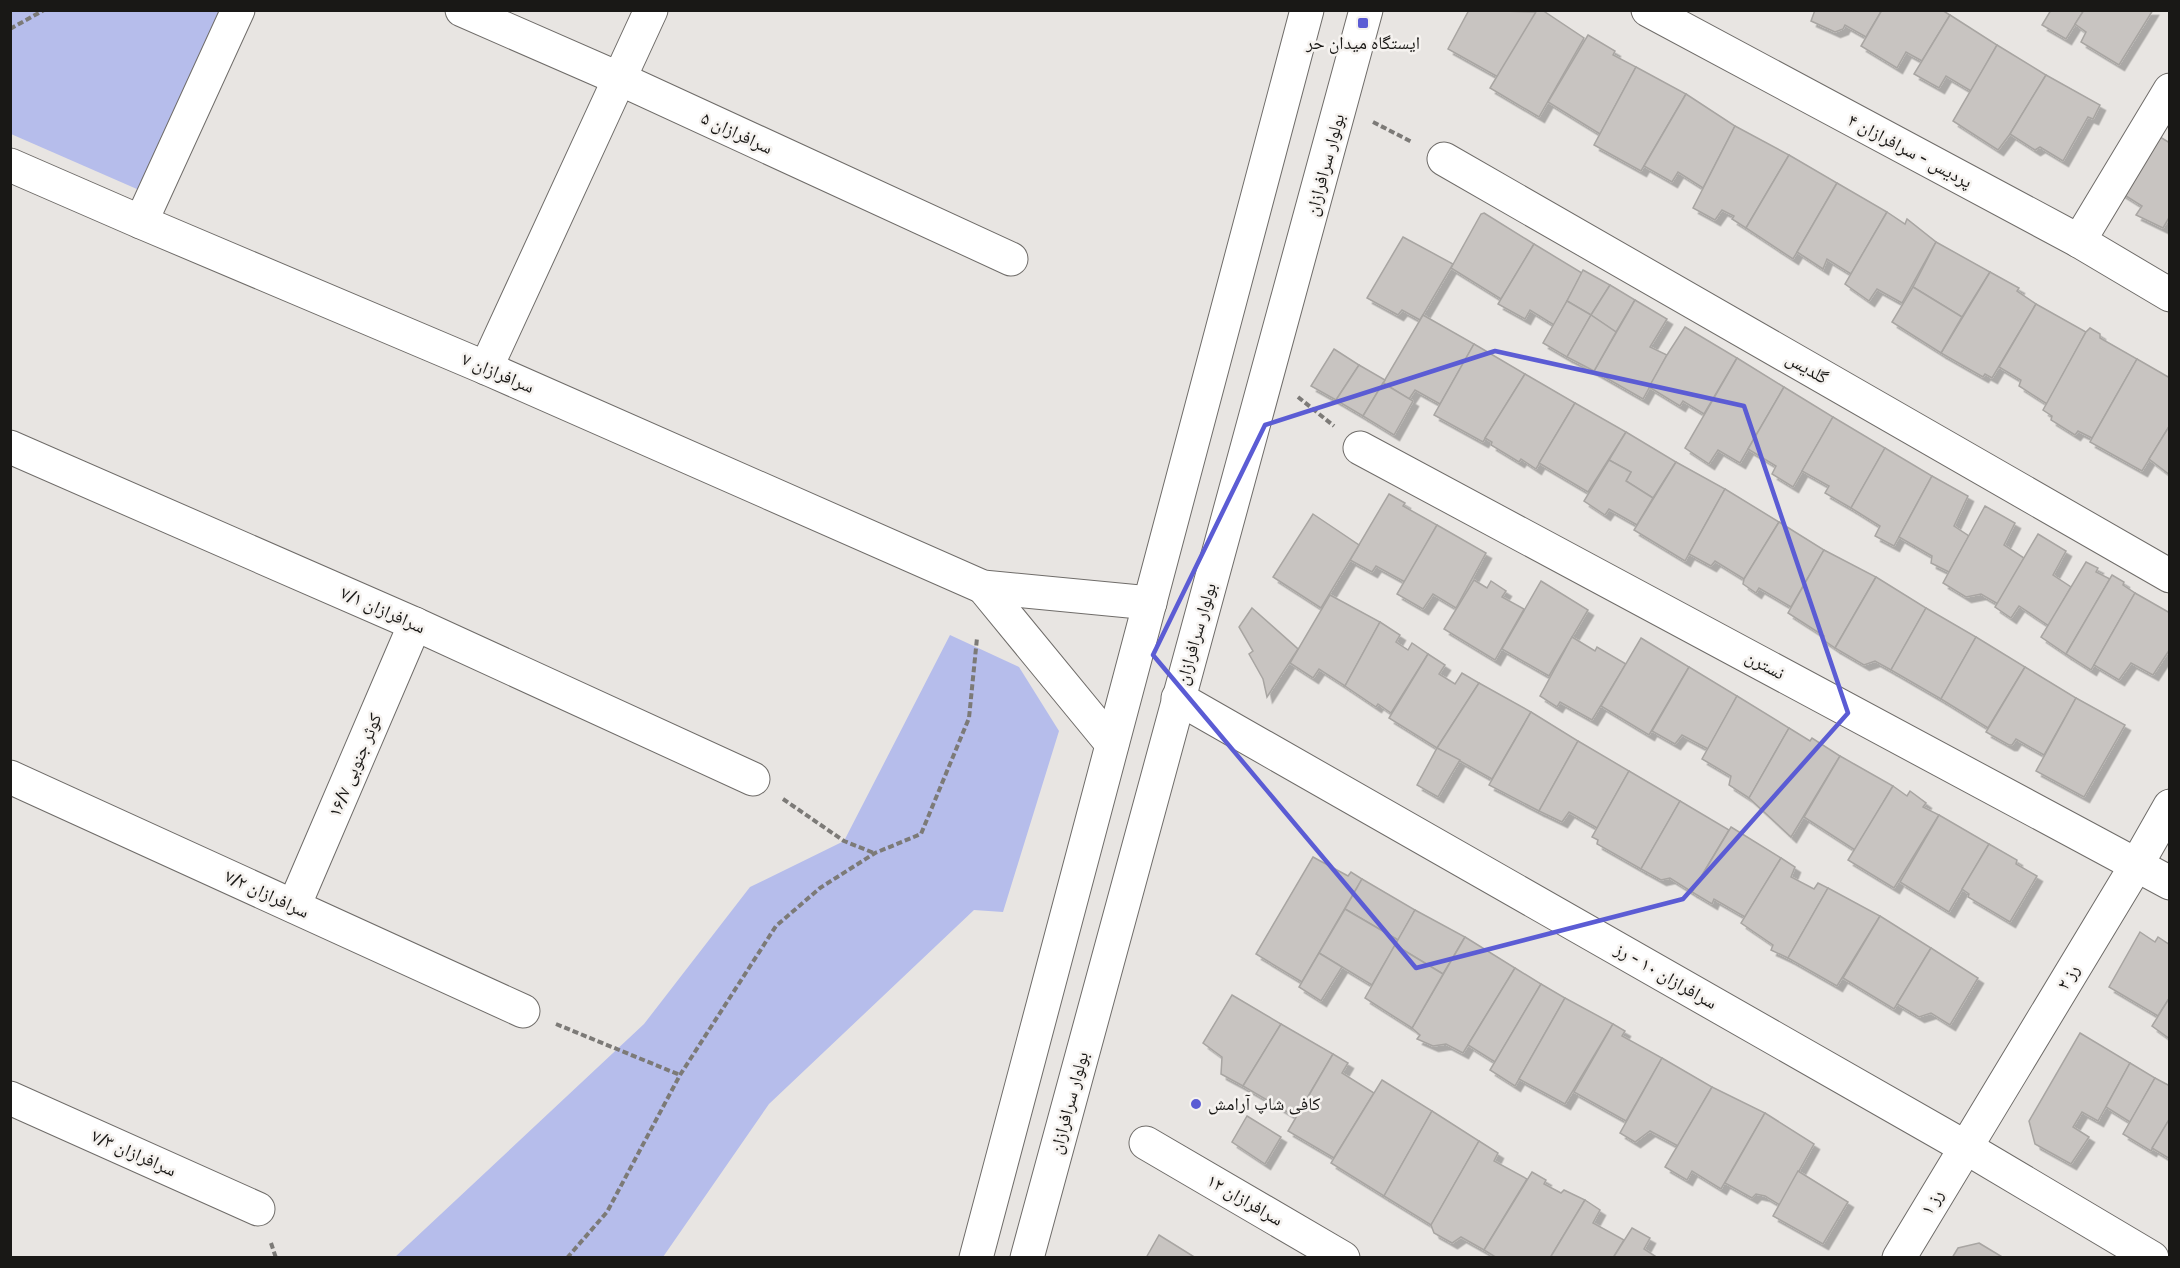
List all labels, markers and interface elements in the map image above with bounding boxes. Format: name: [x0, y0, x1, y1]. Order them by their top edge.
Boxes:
marker: ایستگاه میدان حر: [1356, 16, 1370, 30]
place label: ایستگاه میدان حر: [1305, 32, 1420, 54]
street label: سرافرازان ۵: [698, 107, 776, 159]
street label: پردیس - سرافرازان ۴: [1844, 109, 1976, 193]
street label: بولوار سرافرازان: [1301, 111, 1349, 219]
street label: گلدیس: [1782, 347, 1832, 389]
street label: سرافرازان ۷: [459, 348, 537, 398]
street label: بولوار سرافرازان: [1171, 580, 1221, 688]
street label: سرافرازان ۷/۱: [337, 582, 429, 638]
street label: نسترن: [1742, 646, 1788, 684]
street label: کوثر جنوبی ۱۶/۷: [323, 710, 387, 820]
street label: سرافرازان ۷/۲: [221, 865, 313, 923]
street label: سرافرازان ۱۰ - رز: [1610, 937, 1721, 1014]
street label: رز ۲: [2052, 960, 2084, 994]
street label: بولوار سرافرازان: [1045, 1049, 1093, 1157]
place label: کافی شاپ آرامش: [1208, 1093, 1321, 1115]
marker: کافی شاپ آرامش: [1189, 1097, 1203, 1111]
street label: سرافرازان ۷/۳: [88, 1125, 180, 1181]
street label: سرافرازان ۱۲: [1203, 1169, 1287, 1231]
street label: رز ۱: [1916, 1185, 1948, 1219]

